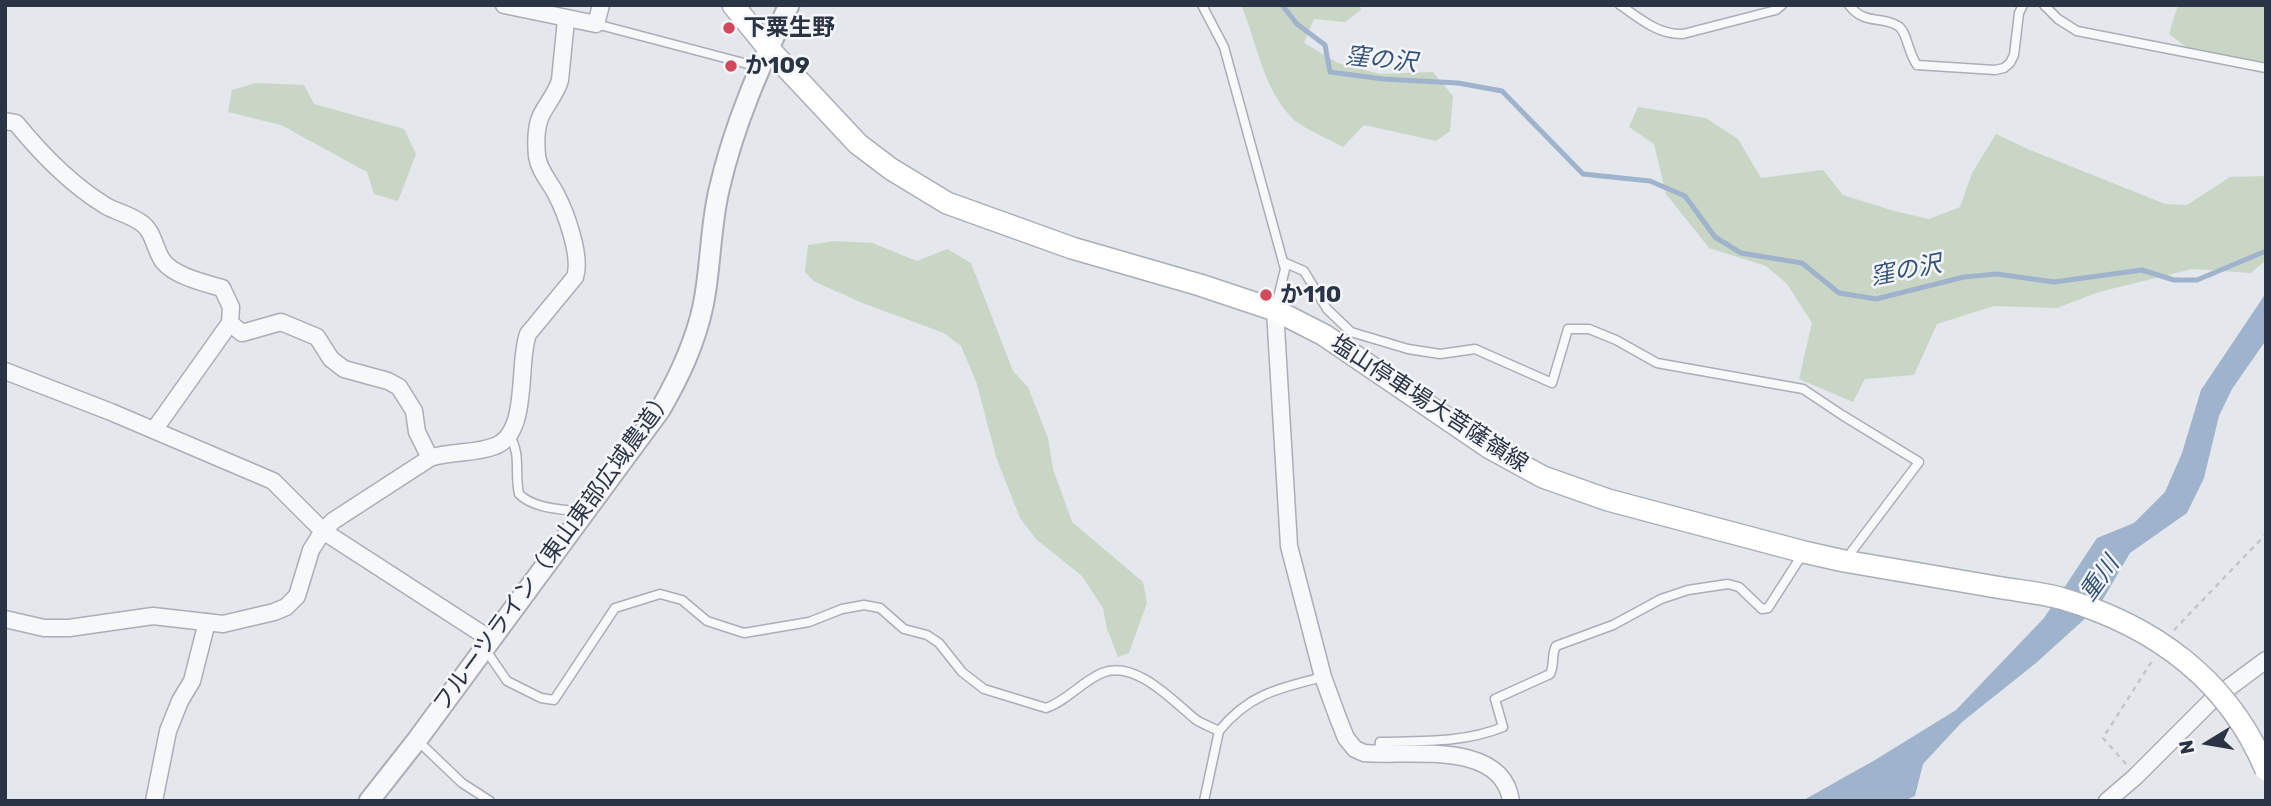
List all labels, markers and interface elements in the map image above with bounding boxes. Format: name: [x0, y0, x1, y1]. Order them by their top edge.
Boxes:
place label: 下粟生野: [743, 14, 835, 42]
marker: 下粟生野: [721, 20, 737, 36]
water label: 窪の沢: [1344, 42, 1418, 78]
place label: か109: [745, 52, 810, 80]
marker: か109: [723, 58, 739, 74]
water label: 窪の沢: [1868, 250, 1944, 292]
place label: か110: [1280, 281, 1342, 309]
marker: か110: [1258, 287, 1274, 303]
street label: 塩山停車場大菩薩嶺線: [1325, 330, 1533, 478]
street label: フルーツライン（東山東部広域農道）: [428, 385, 680, 717]
water label: 重川: [2074, 551, 2126, 607]
north arrow: [2173, 708, 2243, 778]
text: N: [2174, 738, 2199, 756]

